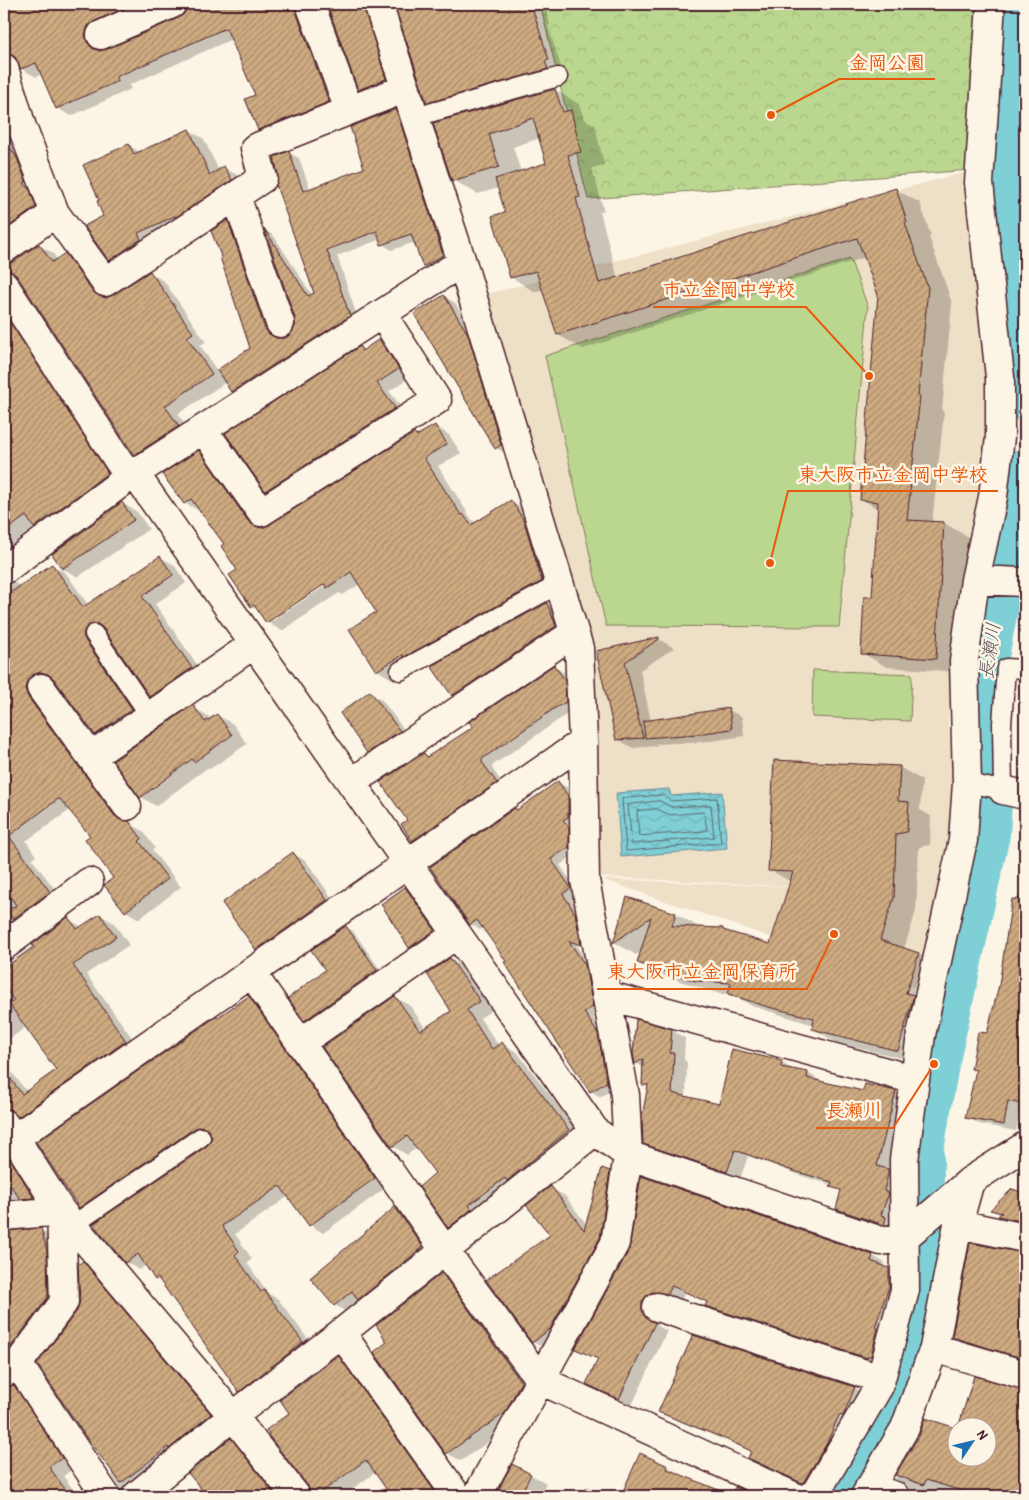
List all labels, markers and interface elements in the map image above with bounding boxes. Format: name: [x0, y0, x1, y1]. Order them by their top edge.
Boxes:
callout: 金岡公園: [839, 45, 935, 79]
text: 金岡公園: [849, 49, 925, 75]
callout: 市立金岡中学校: [653, 273, 806, 307]
text: 市立金岡中学校: [662, 276, 796, 302]
callout: 東大阪市立金岡中学校: [788, 457, 998, 491]
text: 東大阪市立金岡中学校: [798, 461, 988, 487]
water label: 長瀬川: [972, 621, 1006, 681]
callout: 東大阪市立金岡保育所: [597, 955, 807, 989]
text: 東大阪市立金岡保育所: [607, 958, 797, 984]
callout: 長瀬川: [816, 1094, 893, 1128]
text: 長瀬川: [825, 1097, 883, 1123]
north arrow: [946, 1418, 996, 1468]
text: N: [973, 1426, 993, 1443]

